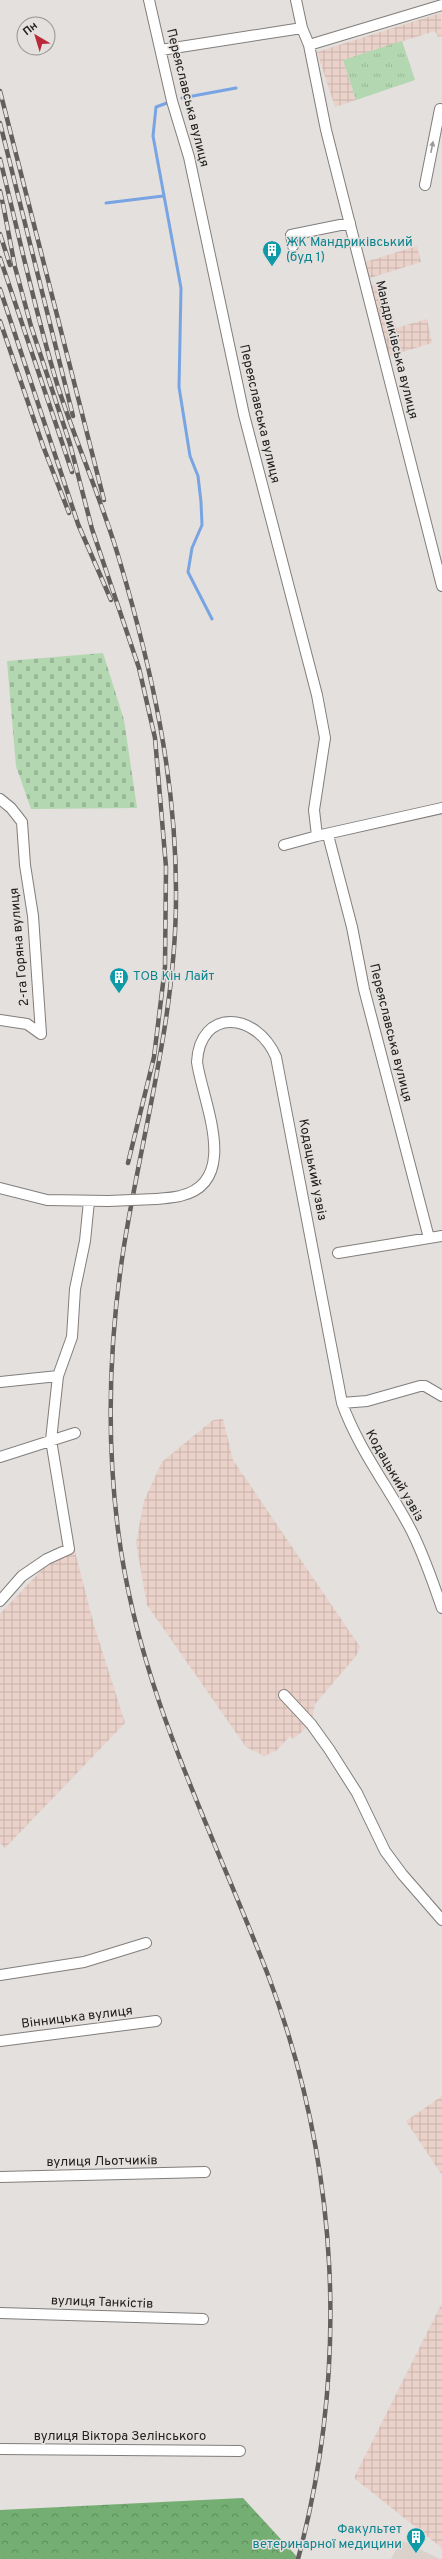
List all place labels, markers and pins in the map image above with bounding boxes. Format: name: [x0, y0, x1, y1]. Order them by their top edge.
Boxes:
place label: ЖК Мандриківський (буд 1): [286, 235, 413, 266]
building icon: ЖК Мандриківський (буд 1): [261, 239, 283, 267]
building icon: ТОВ Кін Лайт: [108, 966, 130, 994]
place label: ТОВ Кін Лайт: [133, 969, 214, 985]
place label: Факультет ветеринарної медицини: [253, 2522, 402, 2553]
building icon: Факультет ветеринарної медицини: [405, 2526, 427, 2554]

